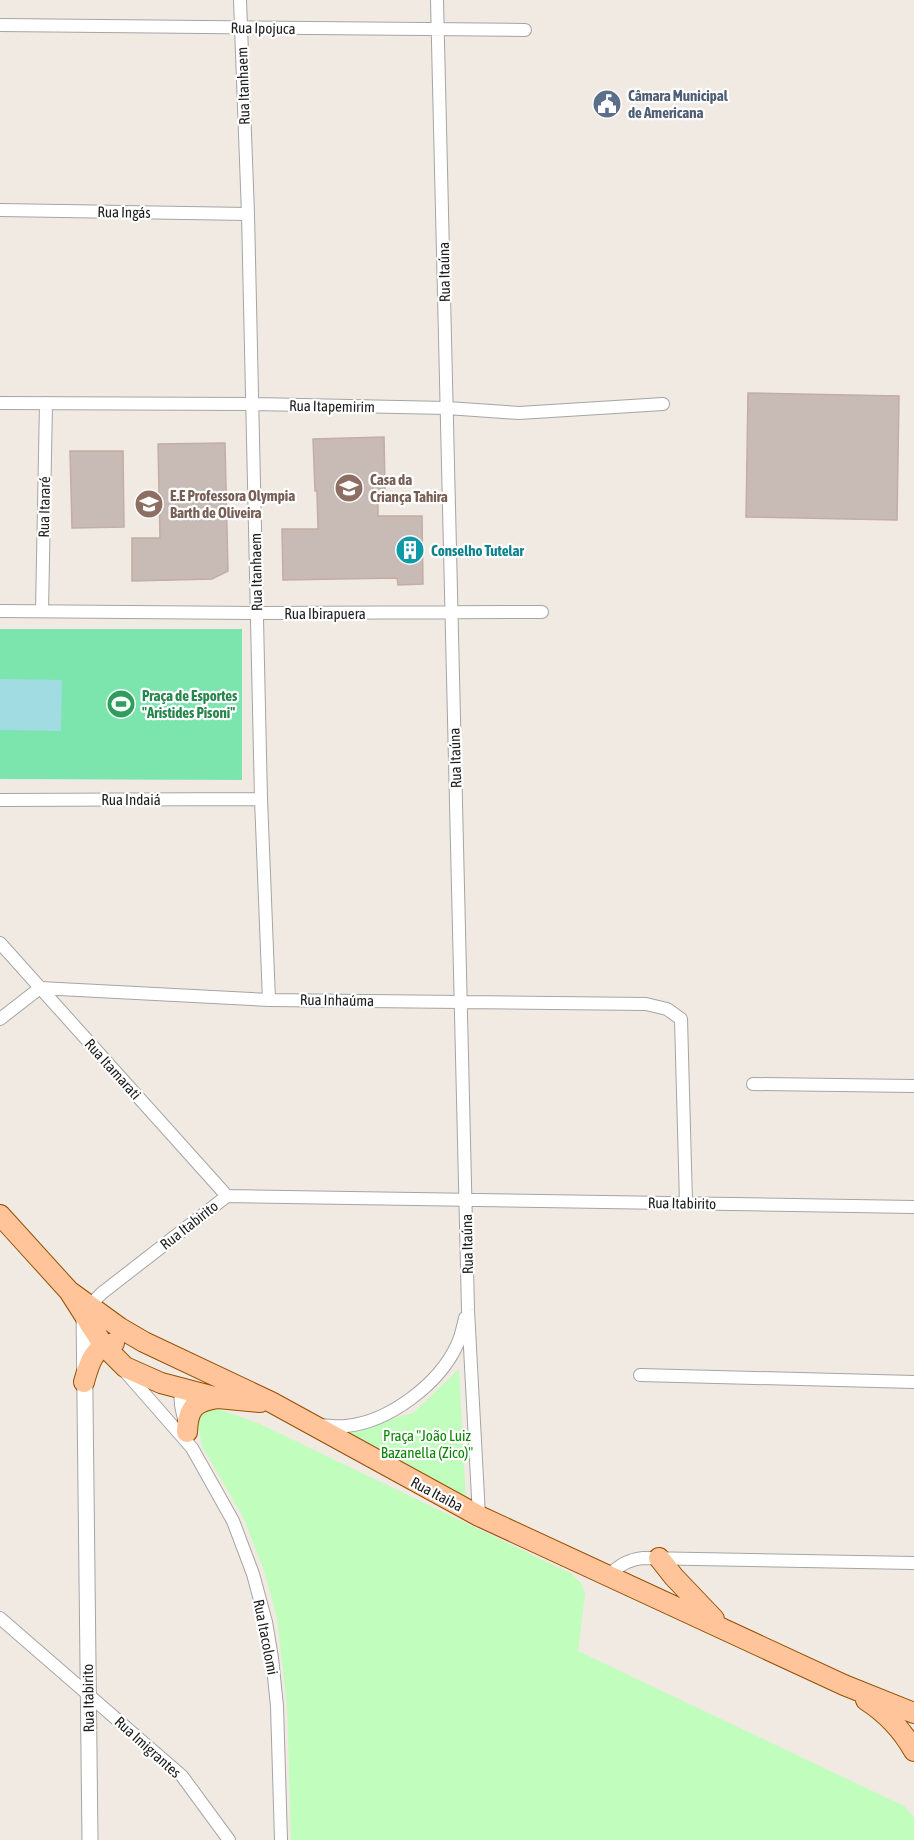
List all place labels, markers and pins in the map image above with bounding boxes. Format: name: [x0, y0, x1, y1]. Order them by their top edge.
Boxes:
place label: Câmara Municipal de Americana: [628, 87, 729, 121]
public building icon: Câmara Municipal de Americana: [591, 88, 623, 120]
place label: Casa da Criança Tahira: [370, 471, 448, 505]
school or university icon: Casa da Criança Tahira: [333, 472, 365, 504]
place label: E.E Professora Olympia Barth de Oliveira: [170, 487, 295, 521]
school or university icon: E.E Professora Olympia Barth de Oliveira: [133, 488, 165, 520]
building icon: Conselho Tutelar: [394, 534, 426, 566]
place label: Conselho Tutelar: [431, 542, 525, 559]
place label: Praça de Esportes "Aristides Pisoni": [142, 687, 238, 721]
sports icon: Praça de Esportes "Aristides Pisoni": [105, 688, 137, 720]

